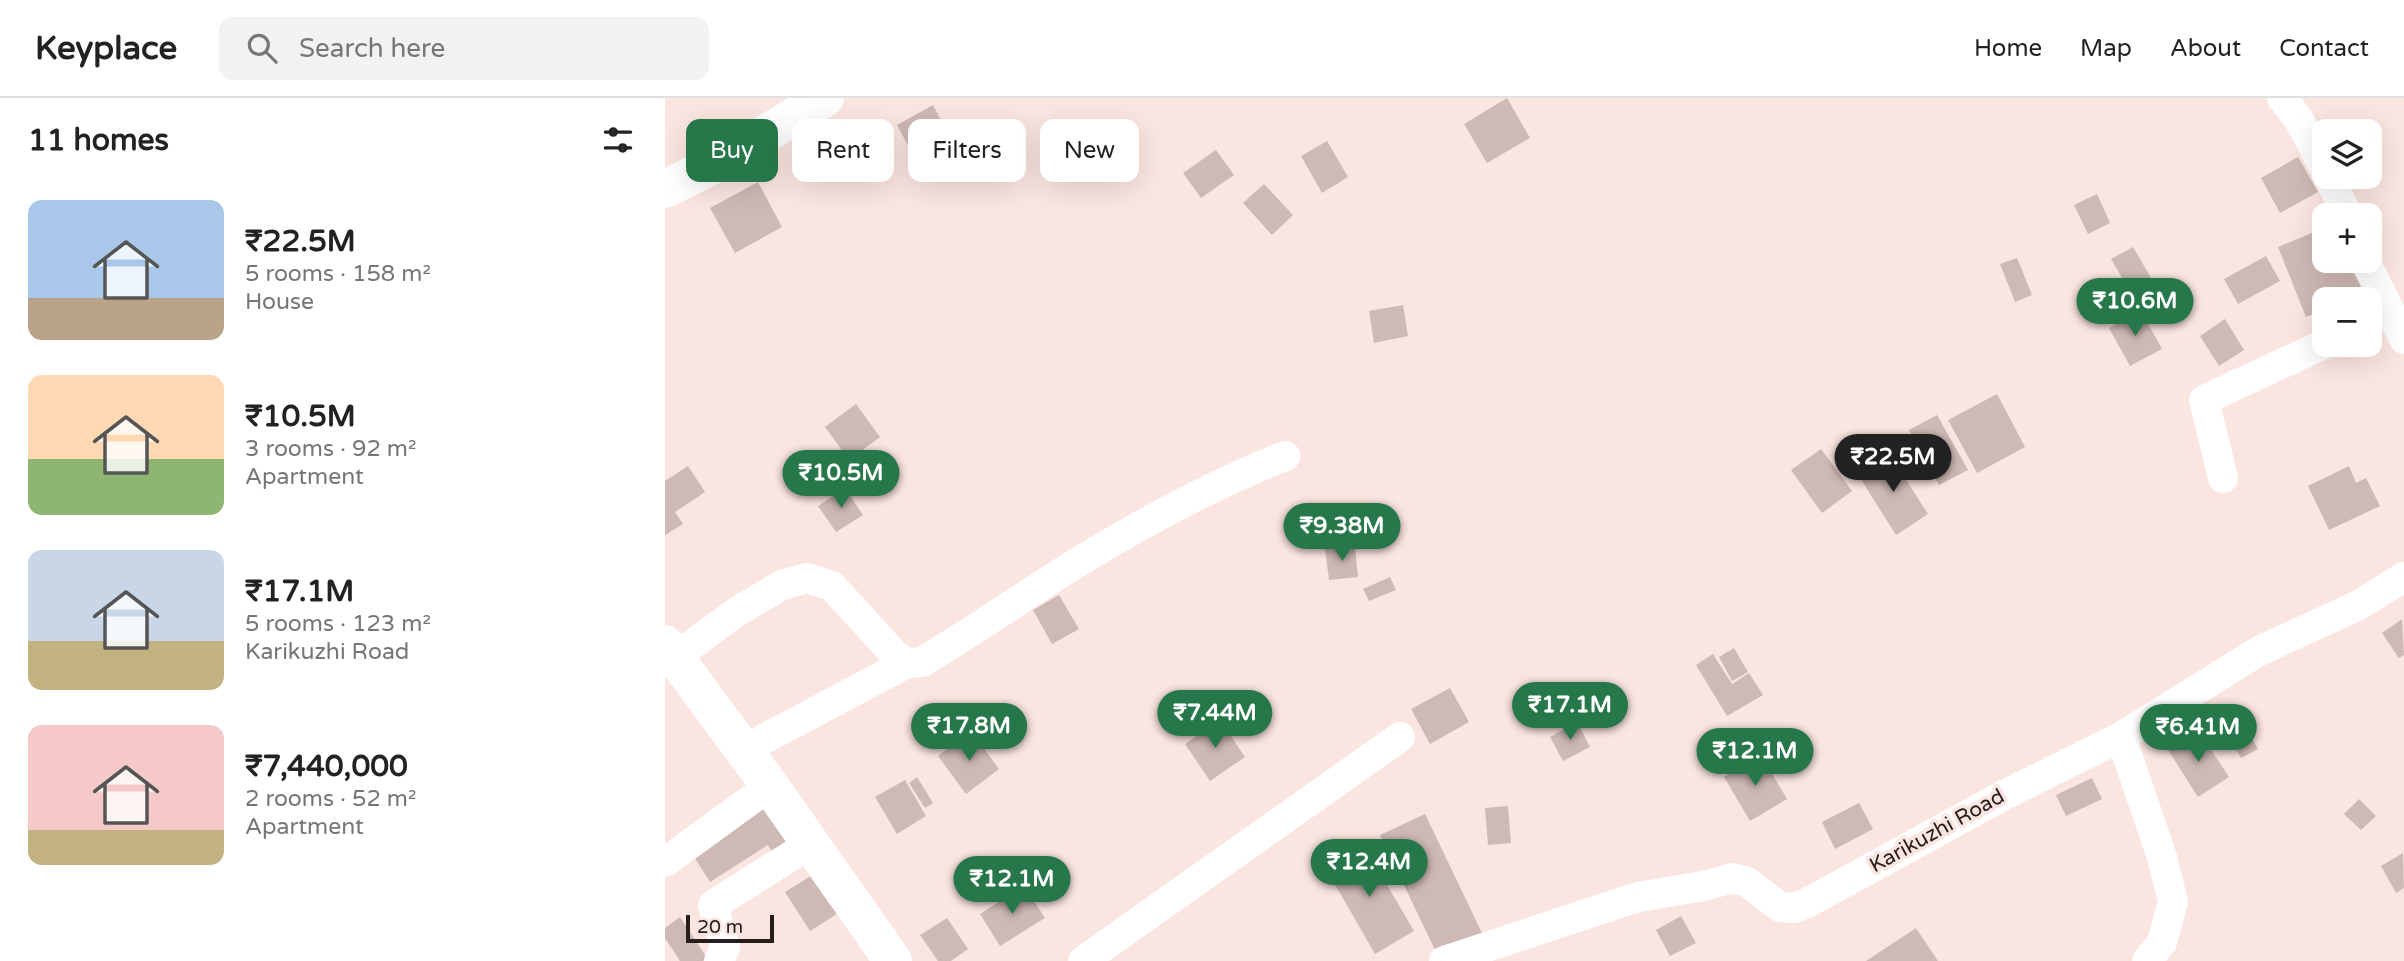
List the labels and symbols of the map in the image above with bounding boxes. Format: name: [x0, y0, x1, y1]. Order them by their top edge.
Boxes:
pin: ₹10.6M: [2078, 278, 2192, 338]
pin: ₹22.5M: [1836, 434, 1950, 494]
pin: ₹10.5M: [784, 450, 898, 510]
pin: ₹9.38M: [1285, 504, 1399, 563]
pin: ₹17.1M: [1513, 682, 1627, 742]
pin: ₹7.44M: [1158, 690, 1272, 750]
pin: ₹17.8M: [912, 704, 1026, 763]
pin: ₹6.41M: [2141, 704, 2255, 764]
pin: ₹12.1M: [1698, 728, 1812, 788]
street label: Karikuzhi Road: [1865, 784, 2009, 878]
pin: ₹12.4M: [1312, 840, 1426, 899]
pin: ₹12.1M: [955, 856, 1069, 916]
scale bar: [686, 912, 773, 944]

